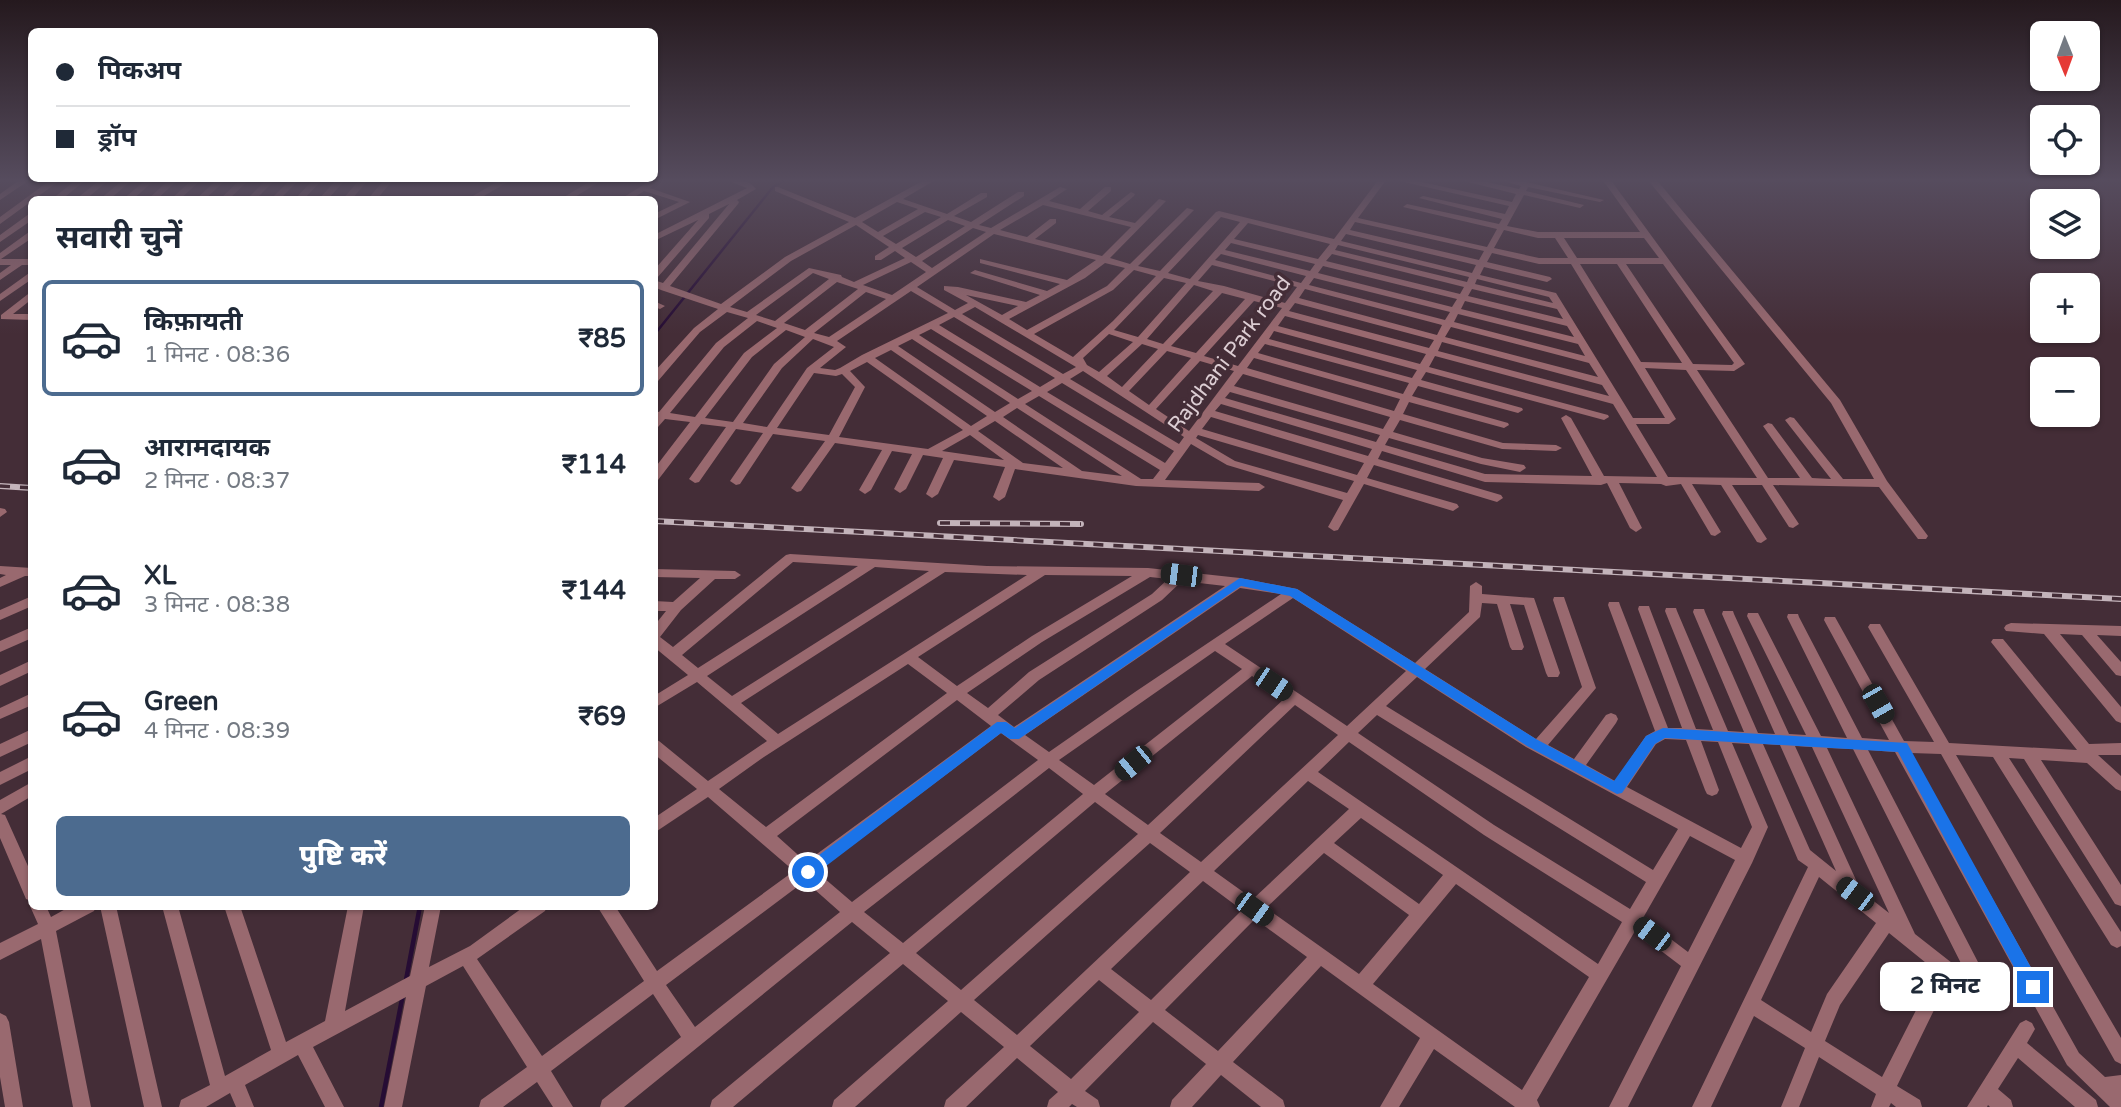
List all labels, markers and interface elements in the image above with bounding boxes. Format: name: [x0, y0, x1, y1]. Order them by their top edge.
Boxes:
north arrow: [2030, 21, 2100, 91]
map controls: [2030, 21, 2100, 427]
text: पिकअप: [98, 55, 181, 86]
button: locate: [2030, 105, 2100, 175]
text: ड्रॉप: [98, 122, 136, 153]
button: layers: [2030, 189, 2100, 259]
text: सवारी चुनें: [56, 219, 182, 257]
street label: Rajdhani Park road: [1162, 271, 1296, 437]
button: +: [2030, 273, 2100, 343]
text: किफ़ायती: [144, 306, 243, 337]
icon: car: [60, 307, 123, 370]
text: ₹85: [578, 323, 626, 354]
text: 1 मिनट · 08:36: [144, 341, 290, 369]
button: −: [2030, 357, 2100, 427]
text: आरामदायक: [144, 432, 270, 463]
icon: car: [60, 433, 123, 496]
text: ₹114: [562, 449, 626, 480]
text: 2 मिनट · 08:37: [144, 467, 290, 495]
icon: car: [60, 559, 123, 622]
text: XL: [144, 560, 176, 591]
car: [1159, 562, 1204, 588]
text: ₹144: [562, 575, 626, 606]
text: 3 मिनट · 08:38: [144, 591, 290, 619]
car: [1250, 664, 1297, 704]
car: [1859, 681, 1898, 727]
icon: car: [60, 685, 123, 748]
text: Green: [144, 686, 219, 717]
text: ₹69: [578, 701, 626, 732]
text: 4 मिनट · 08:39: [144, 717, 290, 745]
car: [1111, 742, 1156, 784]
button: पुष्टि करें: [56, 816, 630, 896]
route start: [792, 856, 824, 888]
car: [1832, 873, 1879, 915]
car: [1231, 888, 1278, 930]
car: [1629, 913, 1676, 955]
callout: 2 मिनट: [1879, 962, 2008, 1012]
route end: [2017, 971, 2049, 1003]
text: 2 मिनट: [1910, 972, 1980, 1000]

